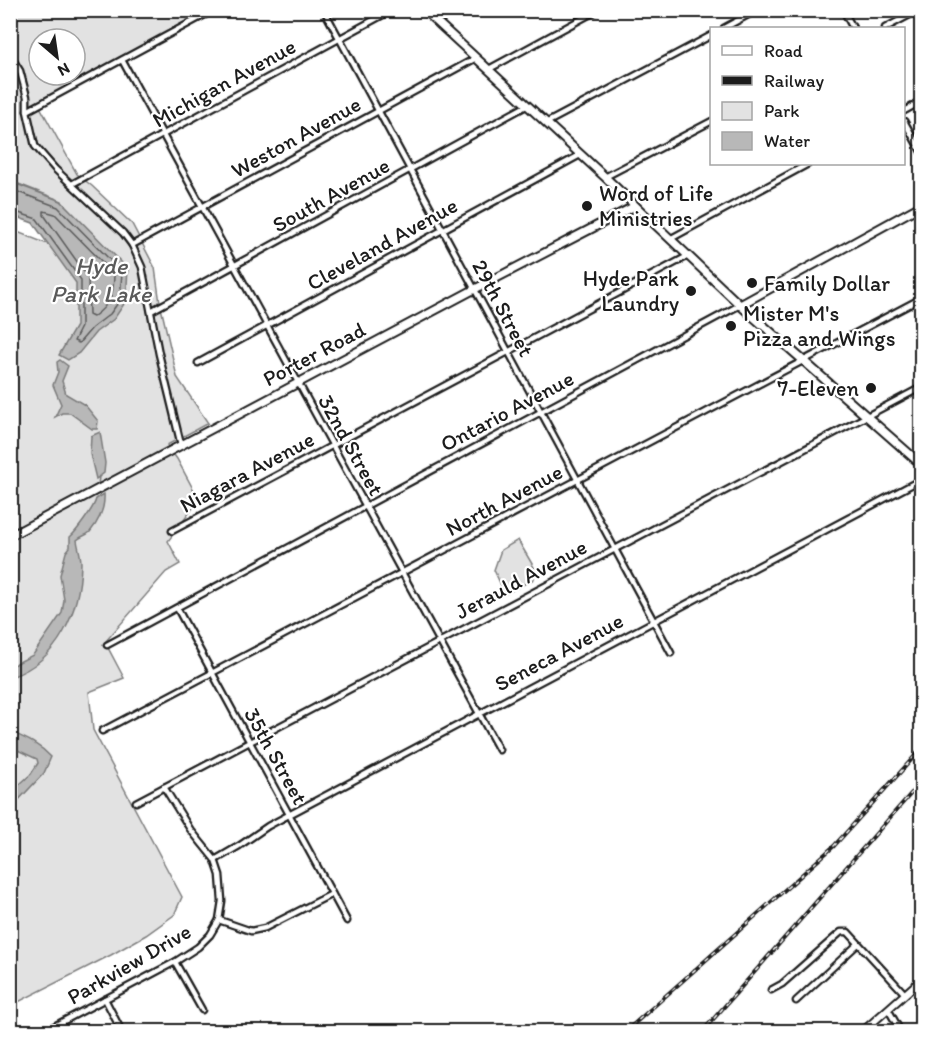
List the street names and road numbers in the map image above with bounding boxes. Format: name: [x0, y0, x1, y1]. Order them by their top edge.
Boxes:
street label: Michigan Avenue: [147, 32, 301, 134]
street label: Weston Avenue: [226, 90, 366, 184]
street label: South Avenue: [268, 152, 394, 238]
street label: Cleveland Avenue: [302, 191, 462, 297]
street label: 29th Street: [466, 255, 540, 361]
street label: Porter Road: [258, 316, 370, 392]
street label: Ontario Avenue: [436, 364, 578, 458]
street label: 32nd Street: [312, 390, 390, 500]
street label: Niagara Avenue: [175, 425, 319, 519]
street label: North Avenue: [441, 458, 567, 542]
street label: Jerauld Avenue: [451, 533, 591, 625]
street label: Seneca Avenue: [490, 607, 628, 697]
street label: 35th Street: [238, 703, 314, 809]
street label: Parkview Drive: [62, 918, 196, 1010]

